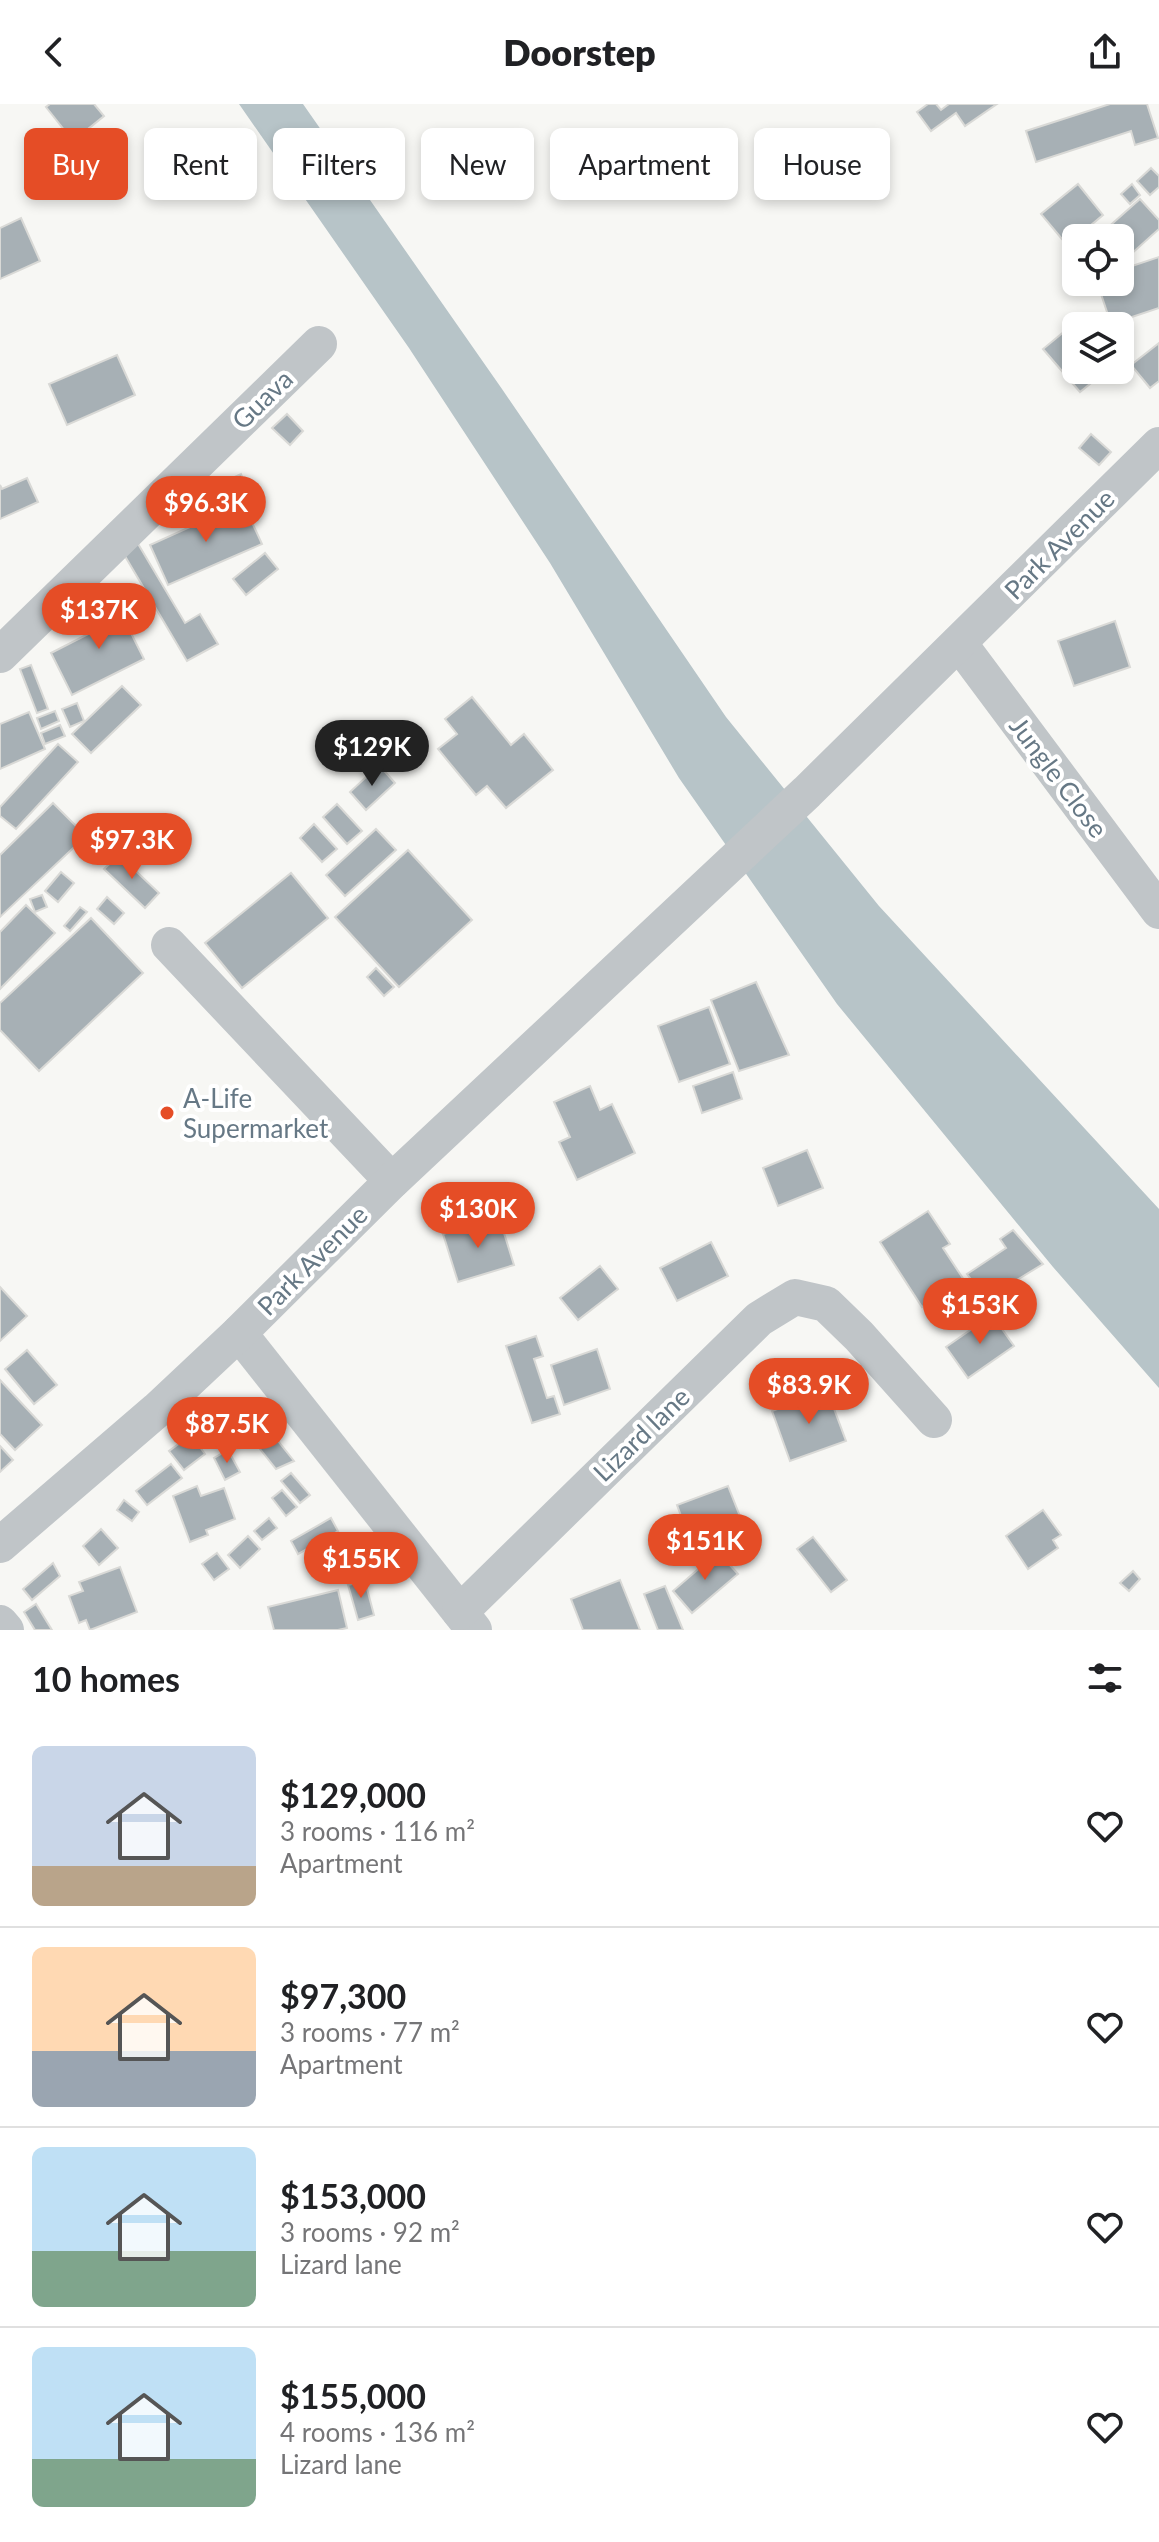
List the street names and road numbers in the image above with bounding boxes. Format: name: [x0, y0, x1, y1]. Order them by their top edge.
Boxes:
street label: Guava: [225, 362, 299, 436]
street label: Park Avenue: [997, 482, 1121, 606]
street label: Jungle Close: [1003, 710, 1115, 844]
street label: Park Avenue: [250, 1198, 374, 1322]
street label: Lizard lane: [586, 1380, 696, 1488]

